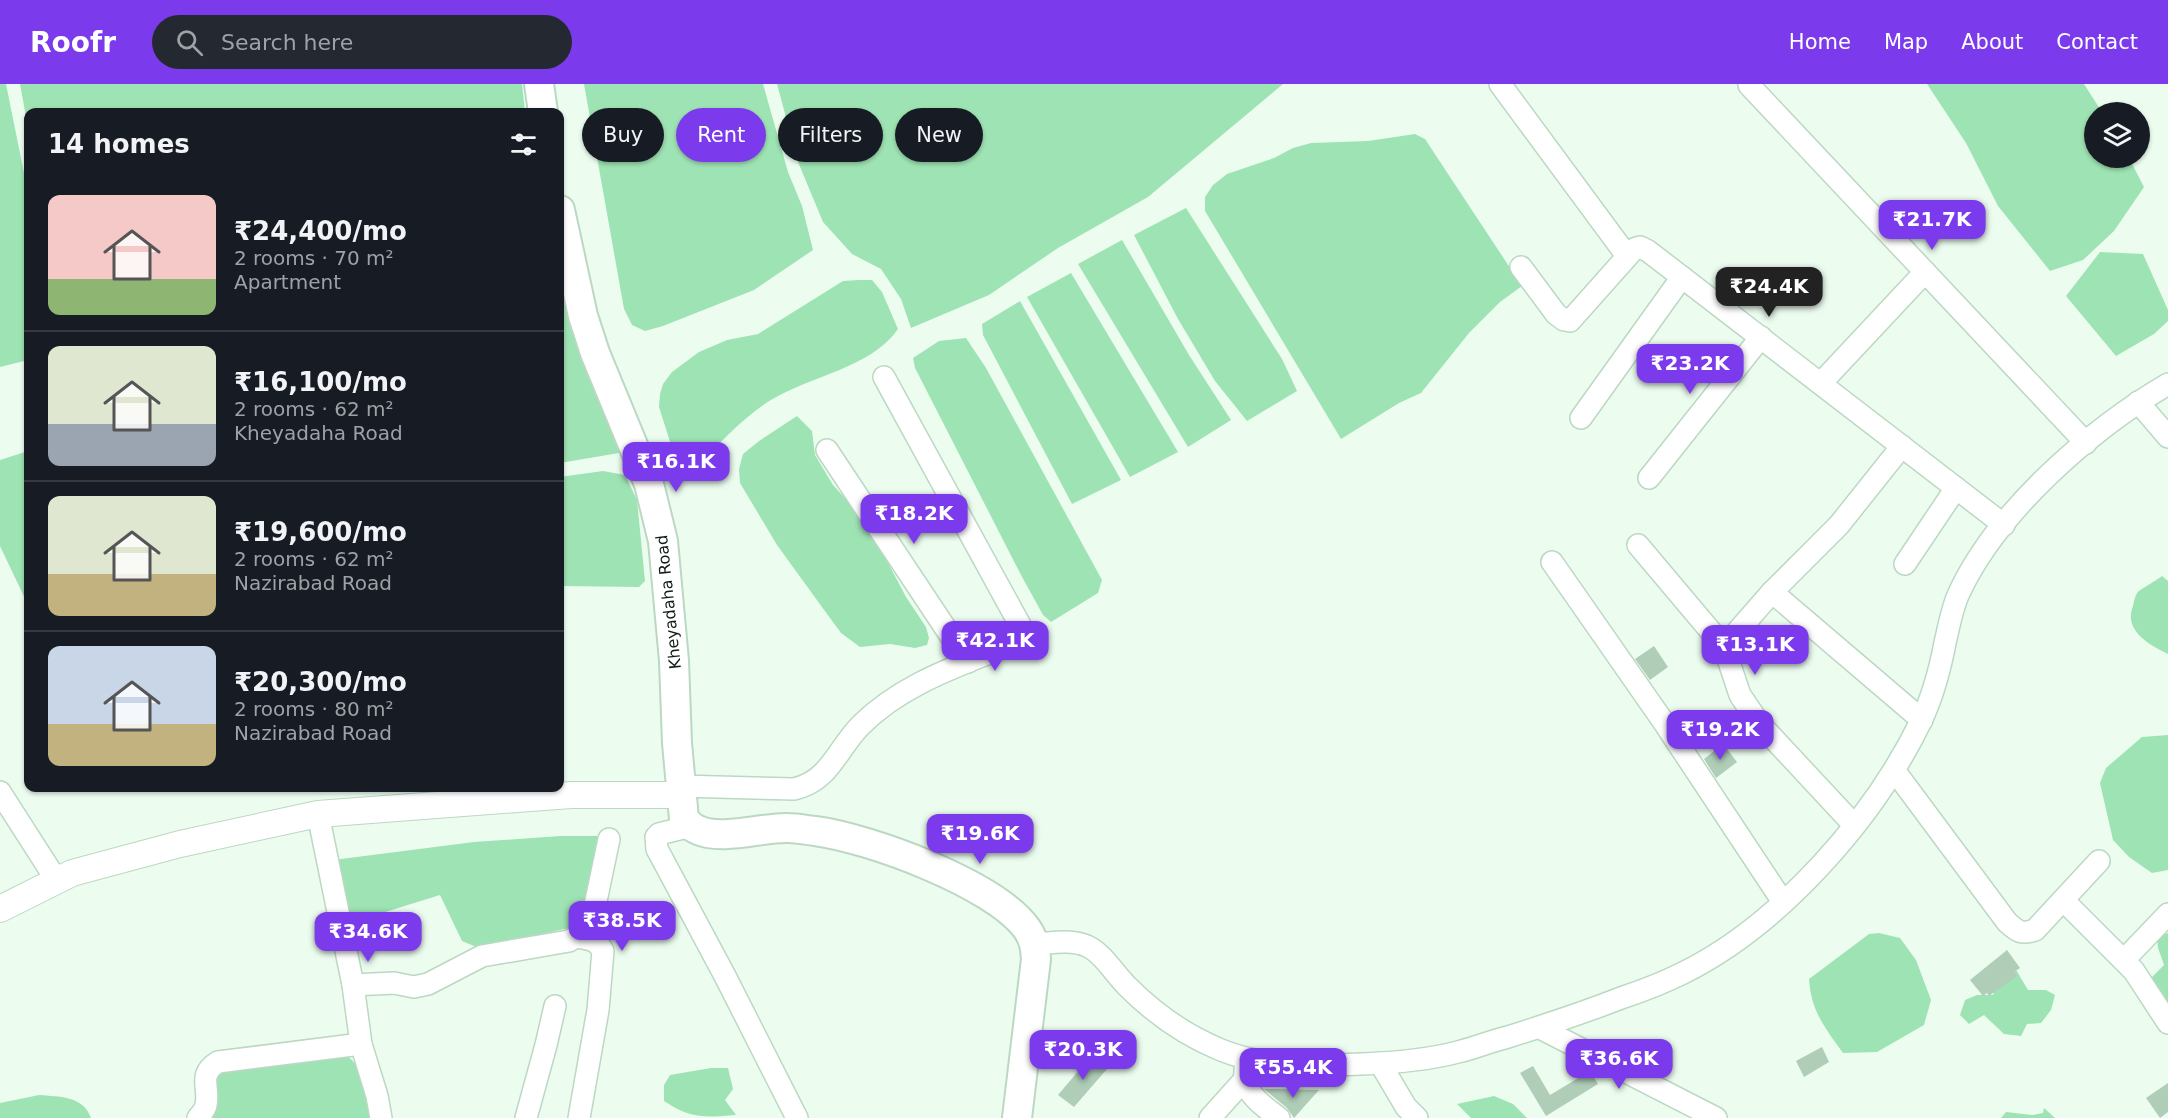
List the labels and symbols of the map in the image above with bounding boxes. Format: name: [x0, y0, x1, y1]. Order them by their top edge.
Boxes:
pin: ₹21.7K: [1883, 200, 1981, 251]
pin: ₹24.4K: [1720, 267, 1818, 318]
pin: ₹23.2K: [1641, 344, 1739, 395]
pin: ₹16.1K: [627, 442, 725, 493]
pin: ₹18.2K: [865, 494, 963, 545]
street label: Kheyadaha Road: [652, 534, 685, 670]
pin: ₹42.1K: [946, 621, 1044, 672]
pin: ₹13.1K: [1706, 625, 1804, 676]
pin: ₹19.2K: [1671, 710, 1769, 761]
pin: ₹19.6K: [931, 814, 1029, 865]
pin: ₹38.5K: [573, 901, 671, 952]
pin: ₹34.6K: [319, 912, 417, 963]
pin: ₹20.3K: [1034, 1030, 1132, 1081]
pin: ₹36.6K: [1570, 1039, 1668, 1090]
pin: ₹55.4K: [1244, 1048, 1342, 1099]

